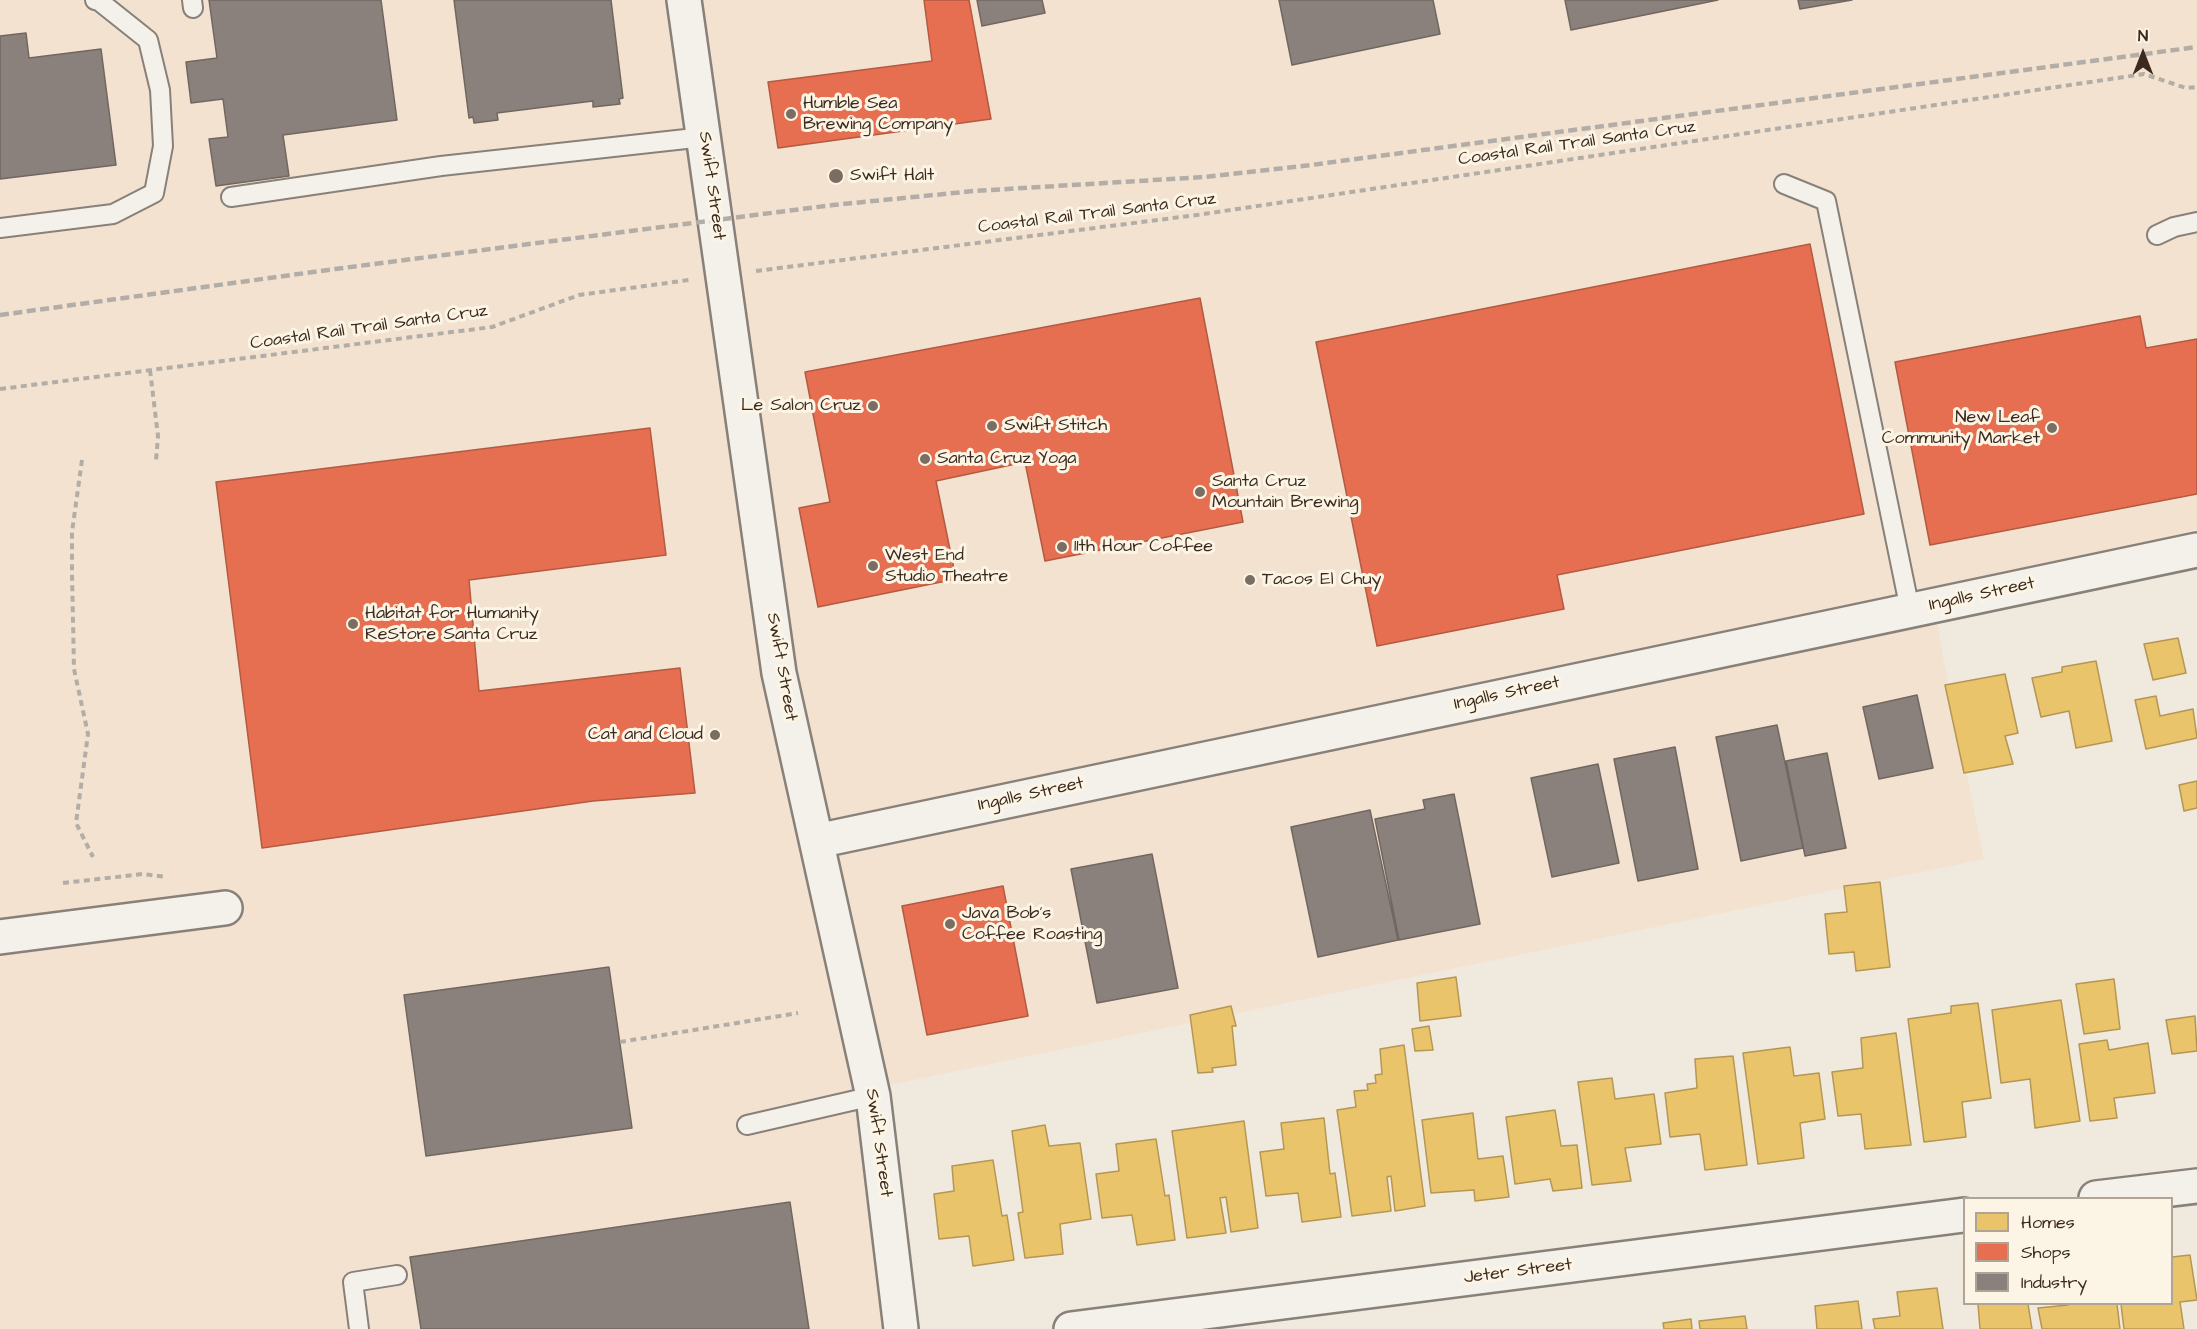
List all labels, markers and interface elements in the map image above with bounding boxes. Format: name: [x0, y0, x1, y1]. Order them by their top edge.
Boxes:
north arrow: [2113, 24, 2173, 84]
text: N: [2138, 25, 2148, 47]
place label: Humble Sea Brewing Company: [803, 93, 953, 136]
marker: Humble Sea Brewing Company: [784, 107, 798, 121]
street label: Coastal Rail Trail Santa Cruz: [1457, 117, 1697, 171]
street label: Swift Street: [693, 130, 729, 242]
place label: Swift Halt: [850, 165, 934, 187]
marker: Swift Halt: [827, 167, 845, 185]
street label: Coastal Rail Trail Santa Cruz: [977, 189, 1217, 239]
street label: Coastal Rail Trail Santa Cruz: [249, 301, 489, 355]
place label: Le Salon Cruz: [741, 395, 861, 417]
marker: Le Salon Cruz: [866, 399, 880, 413]
place label: New Leaf Community Market: [1882, 407, 2040, 450]
place label: Swift Stitch: [1004, 415, 1107, 437]
marker: Swift Stitch: [985, 419, 999, 433]
marker: New Leaf Community Market: [2045, 421, 2059, 435]
place label: Santa Cruz Yoga: [937, 448, 1076, 470]
marker: Santa Cruz Yoga: [918, 452, 932, 466]
place label: Santa Cruz Mountain Brewing: [1212, 471, 1359, 514]
marker: Santa Cruz Mountain Brewing: [1193, 485, 1207, 499]
place label: 11th Hour Coffee: [1074, 536, 1213, 558]
marker: 11th Hour Coffee: [1055, 540, 1069, 554]
place label: West End Studio Theatre: [885, 545, 1008, 588]
marker: West End Studio Theatre: [866, 559, 880, 573]
place label: Tacos El Chuy: [1262, 569, 1381, 591]
marker: Tacos El Chuy: [1243, 573, 1257, 587]
street label: Ingalls Street: [1927, 573, 2037, 617]
place label: Habitat for Humanity ReStore Santa Cruz: [365, 603, 539, 646]
street label: Swift Street: [761, 611, 801, 723]
marker: Habitat for Humanity ReStore Santa Cruz: [346, 617, 360, 631]
street label: Ingalls Street: [1452, 672, 1562, 716]
place label: Cat and Cloud: [588, 724, 703, 746]
marker: Cat and Cloud: [708, 728, 722, 742]
street label: Ingalls Street: [976, 773, 1086, 817]
place label: Java Bob's Coffee Roasting: [962, 903, 1102, 946]
marker: Java Bob's Coffee Roasting: [943, 917, 957, 931]
street label: Swift Street: [860, 1087, 896, 1199]
legend: [1963, 1197, 2173, 1305]
text: Homes: [2021, 1210, 2075, 1235]
text: Shops: [2021, 1240, 2071, 1265]
street label: Jeter Street: [1463, 1255, 1573, 1289]
text: Industry: [2021, 1270, 2087, 1295]

